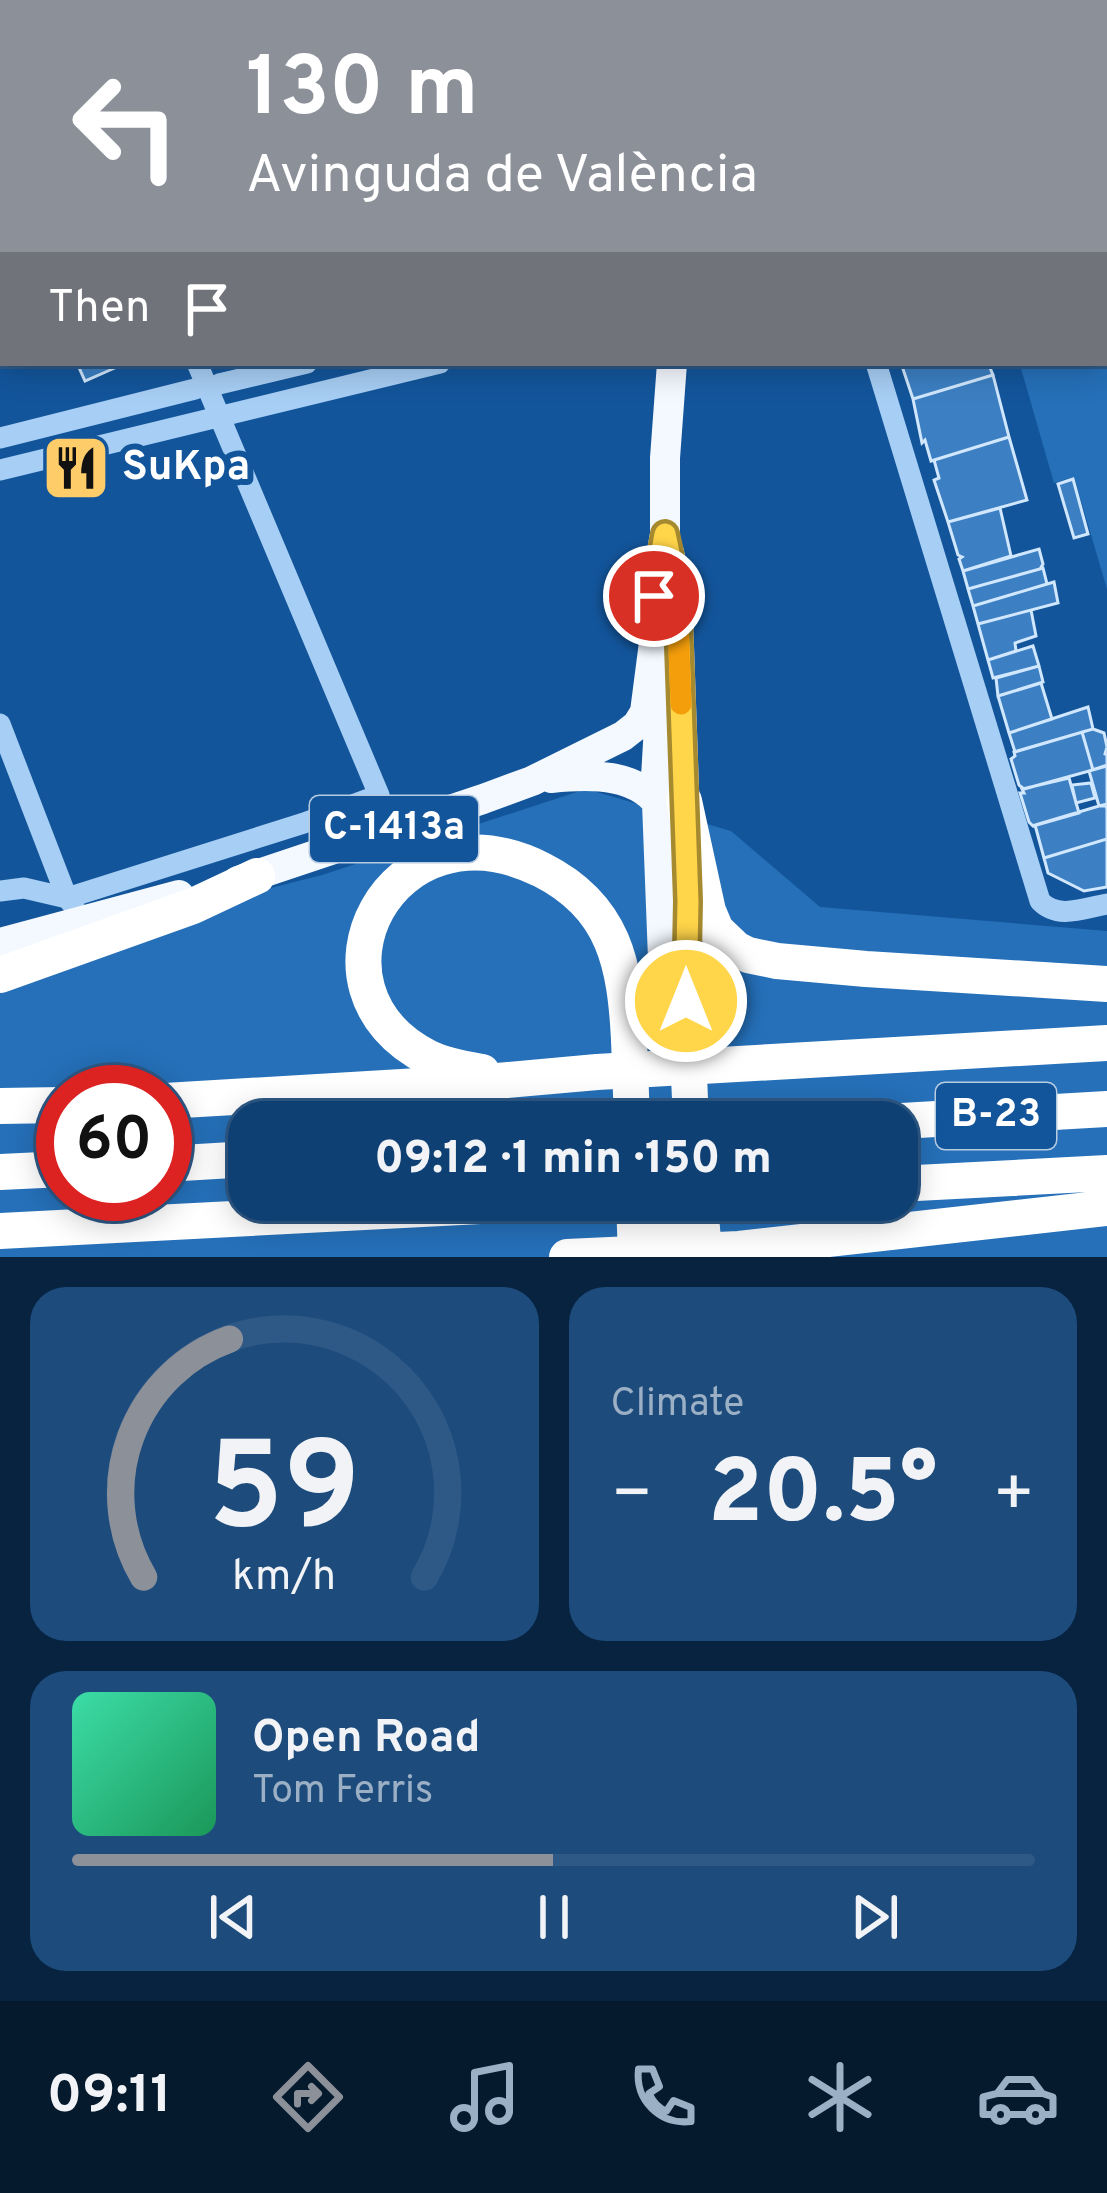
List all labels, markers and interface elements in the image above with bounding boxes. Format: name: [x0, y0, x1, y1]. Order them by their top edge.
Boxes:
text: 130 m: [246, 39, 478, 145]
icon: left: [48, 48, 204, 204]
text: Avinguda de València: [246, 143, 758, 212]
icon: arrive: [174, 276, 240, 342]
text: Then: [48, 281, 150, 338]
restaurant icon: SuKpa: [41, 433, 111, 503]
place label: SuKpa: [122, 442, 250, 495]
pin: [603, 545, 705, 647]
icon: arrive: [621, 563, 687, 629]
road number: C-1413a: [310, 796, 478, 862]
position arrow: [623, 938, 749, 1064]
speed limit sign: 60: [36, 1065, 192, 1221]
road number: B-23: [936, 1083, 1056, 1149]
text: 09:12 · 1 min · 150 m: [374, 1132, 772, 1189]
text: Climate: [611, 1381, 744, 1430]
text: 59: [208, 1416, 361, 1574]
text: 20.5°: [708, 1441, 937, 1554]
text: −: [611, 1456, 653, 1539]
text: +: [992, 1456, 1035, 1539]
text: km/h: [232, 1551, 336, 1605]
text: Open Road: [252, 1711, 480, 1768]
text: Tom Ferris: [252, 1768, 433, 1817]
icon: previous: [200, 1884, 266, 1950]
icon: pause: [521, 1884, 587, 1950]
icon: next: [842, 1884, 908, 1950]
icon: directions: [266, 2055, 350, 2139]
icon: music: [443, 2055, 527, 2139]
icon: phone: [621, 2055, 705, 2139]
icon: climate: [798, 2055, 882, 2139]
icon: car: [976, 2055, 1060, 2139]
text: 09:11: [47, 2063, 172, 2132]

